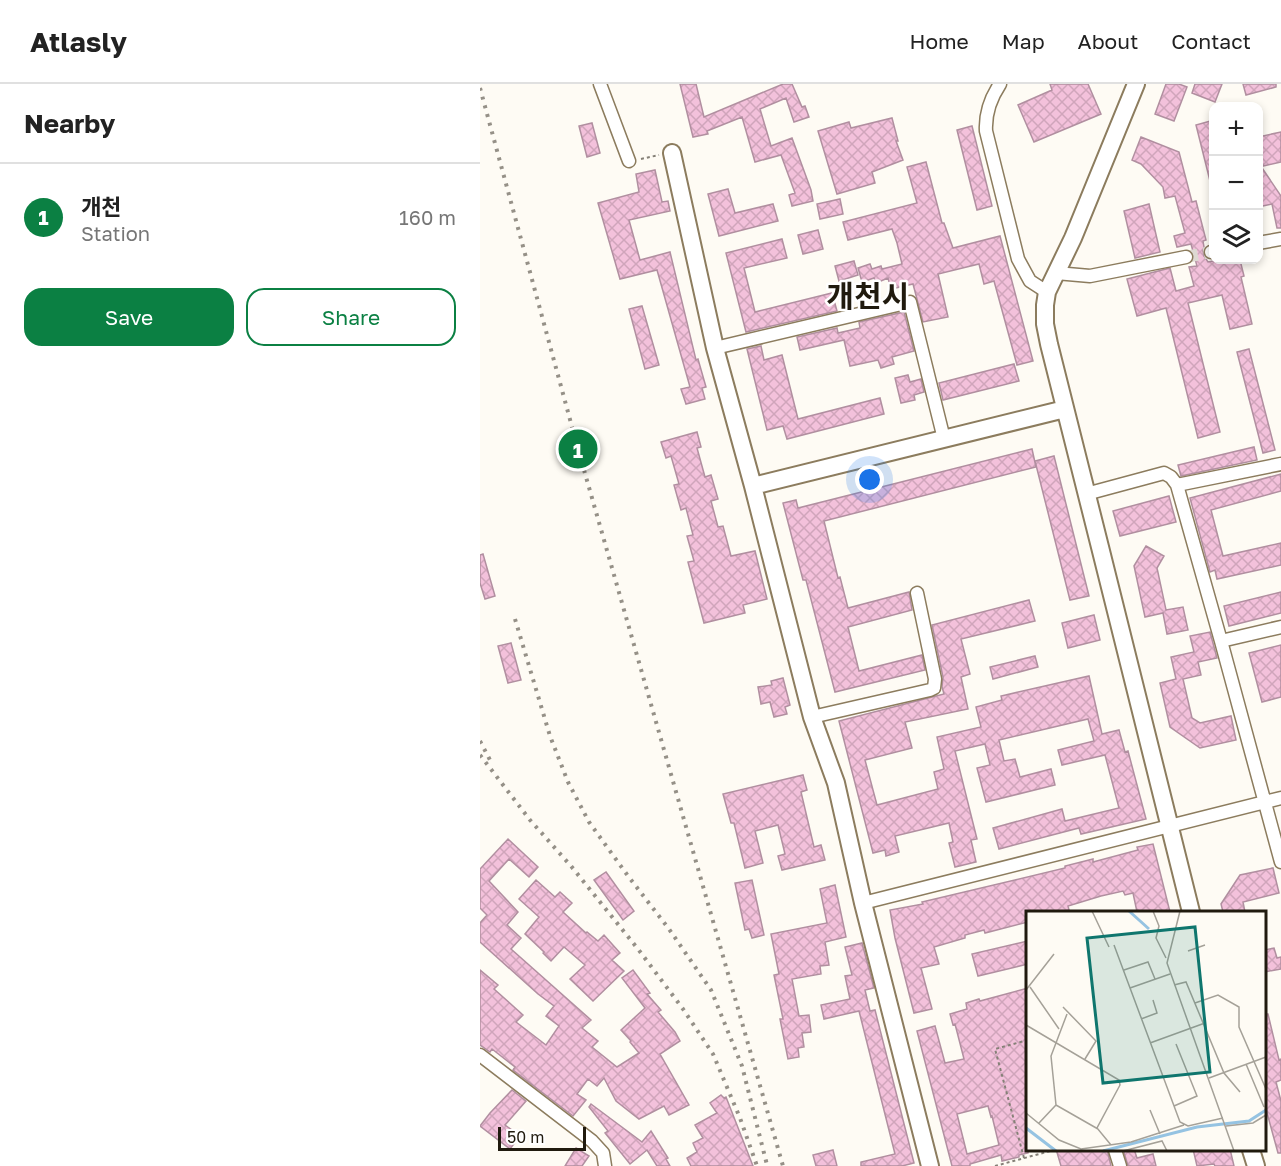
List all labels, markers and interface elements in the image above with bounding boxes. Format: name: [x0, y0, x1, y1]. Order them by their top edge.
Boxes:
text: Atlasly: [30, 25, 127, 58]
text: Home: [909, 28, 969, 54]
text: Map: [1002, 28, 1045, 54]
text: About: [1078, 28, 1138, 54]
text: Contact: [1171, 28, 1251, 54]
map controls: [1209, 102, 1263, 264]
button: +: [1209, 102, 1263, 156]
text: Nearby: [24, 108, 115, 139]
button: −: [1209, 156, 1263, 210]
text: 개천: [81, 193, 121, 220]
text: 1: [38, 205, 49, 229]
text: 160 m: [399, 205, 456, 229]
button: layers: [1209, 210, 1263, 264]
text: Station: [81, 221, 150, 245]
district label: 개천시: [827, 278, 909, 314]
button: Save: [24, 288, 234, 346]
button: Share: [246, 288, 456, 346]
pin: 1: [558, 426, 598, 472]
your location: [855, 465, 884, 494]
inset map: [1026, 911, 1266, 1151]
scale bar: [498, 1124, 586, 1152]
text: 50 m: [507, 1127, 544, 1147]

